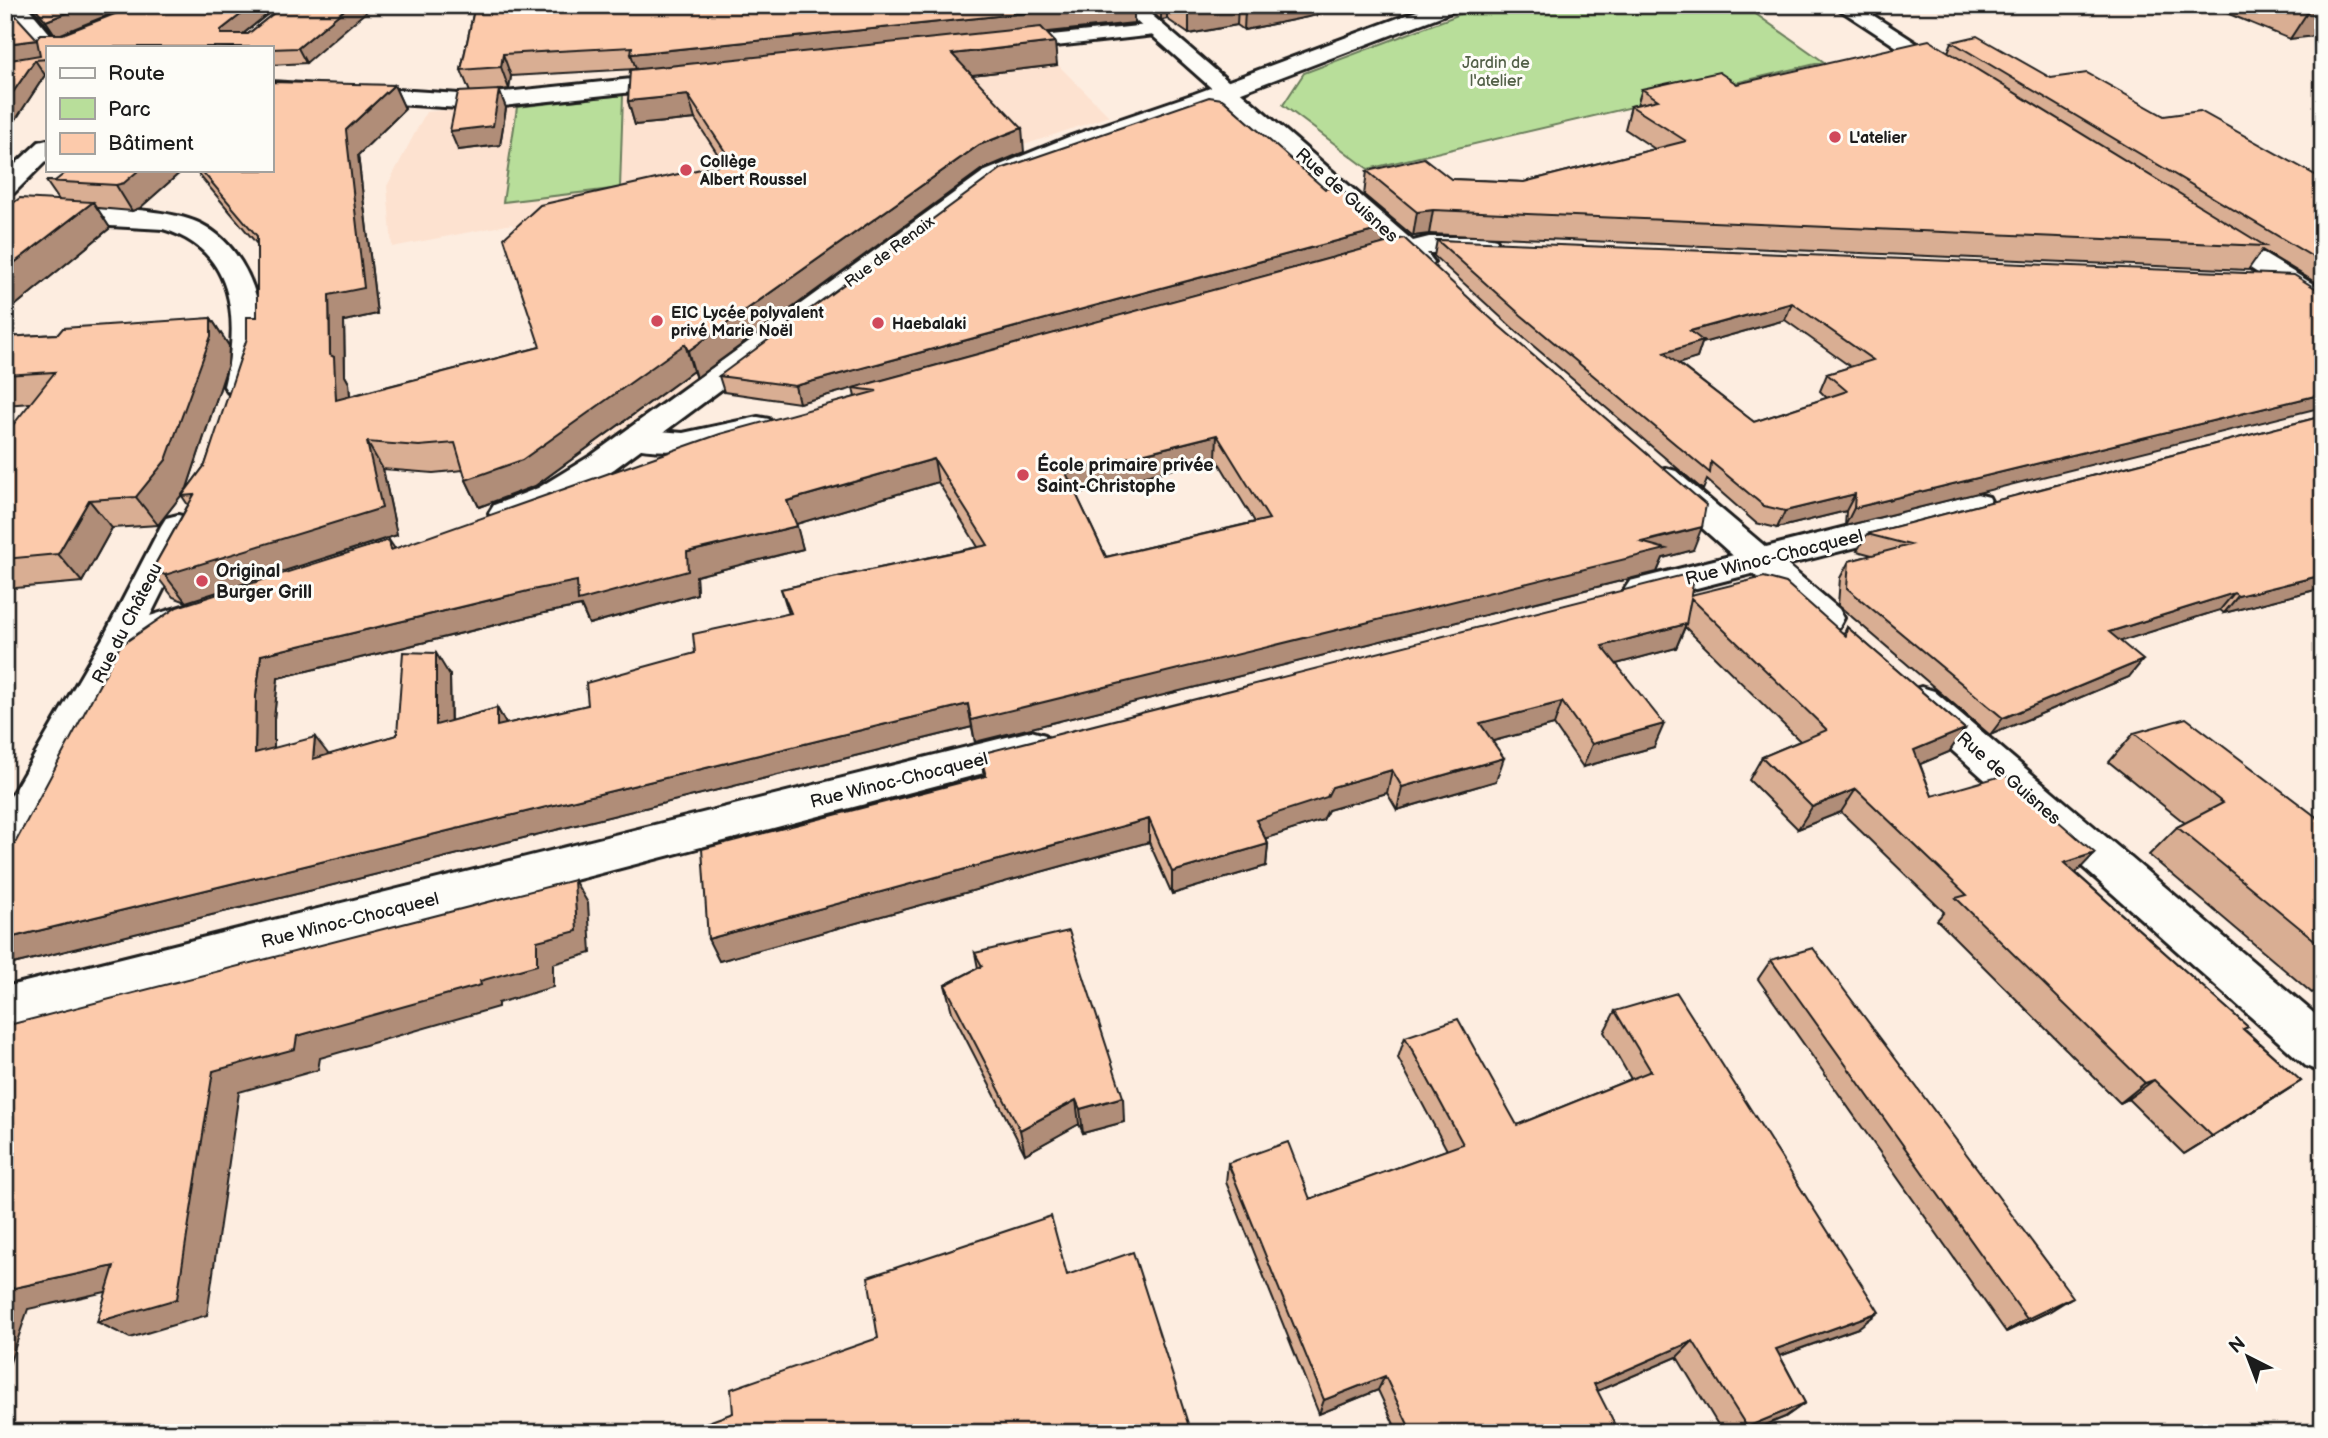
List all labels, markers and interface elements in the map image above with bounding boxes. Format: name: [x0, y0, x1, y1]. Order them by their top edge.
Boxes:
legend: [46, 46, 273, 172]
park label: Jardin de l'atelier: [1462, 54, 1530, 91]
text: Route: [108, 61, 165, 86]
text: Parc: [108, 97, 151, 122]
marker: L'atelier: [1827, 129, 1843, 145]
place label: L'atelier: [1849, 129, 1908, 148]
text: Bâtiment: [108, 131, 194, 156]
street label: Rue de Guisnes: [1291, 144, 1402, 247]
place label: Collège Albert Roussel: [699, 153, 807, 190]
marker: Collège Albert Roussel: [678, 162, 694, 178]
street label: Rue de Renaix: [841, 212, 939, 292]
place label: EIC Lycée polyvalent privé Marie Noël: [671, 304, 825, 341]
marker: EIC Lycée polyvalent privé Marie Noël: [649, 313, 665, 329]
marker: Haebalaki: [870, 315, 886, 331]
place label: Haebalaki: [892, 315, 966, 334]
place label: École primaire privée Saint-Christophe: [1037, 453, 1214, 497]
marker: École primaire privée Saint-Christophe: [1015, 467, 1031, 483]
street label: Rue Winoc-Chocqueel: [1683, 525, 1865, 590]
street label: Rue du Château: [88, 559, 167, 687]
place label: Original Burger Grill: [216, 561, 312, 603]
marker: Original Burger Grill: [194, 573, 210, 589]
street label: Rue de Guisnes: [1953, 728, 2065, 829]
street label: Rue Winoc-Chocqueel: [808, 748, 990, 813]
street label: Rue Winoc-Chocqueel: [259, 888, 441, 953]
north arrow: [2212, 1322, 2282, 1392]
text: N: [2225, 1332, 2251, 1359]

